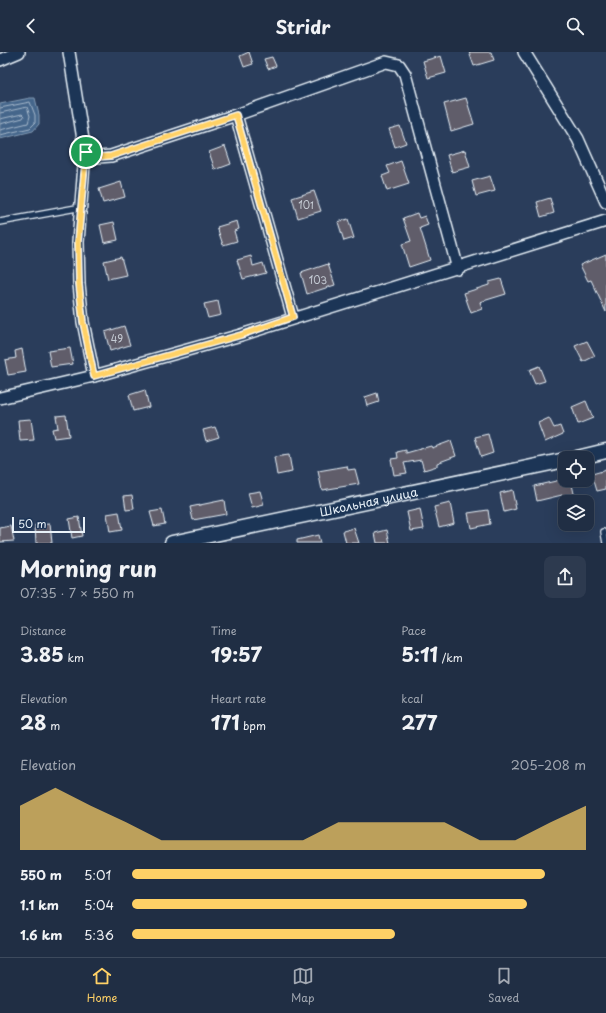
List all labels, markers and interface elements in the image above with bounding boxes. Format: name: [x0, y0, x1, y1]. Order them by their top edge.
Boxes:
text: Stridr: [276, 13, 330, 40]
icon: back: [20, 15, 42, 37]
icon: search: [564, 15, 586, 37]
pin: [69, 135, 103, 169]
icon: arrive: [75, 141, 97, 163]
house number: 101: [298, 197, 314, 212]
house number: 103: [309, 272, 327, 287]
house number: 49: [111, 331, 123, 346]
map controls: [558, 451, 594, 531]
button: locate: [558, 451, 594, 487]
street label: Школьная улица: [318, 482, 420, 521]
button: layers: [558, 495, 594, 531]
scale bar: [12, 515, 85, 534]
text: 50 m: [18, 515, 47, 532]
text: Morning run: [20, 551, 157, 584]
button: share: [544, 556, 586, 598]
text: 07:35 · 7 × 550 m: [20, 583, 134, 602]
text: Distance: [20, 622, 66, 639]
text: Time: [211, 622, 237, 639]
text: Pace: [401, 622, 426, 639]
text: 3.85: [20, 639, 64, 669]
text: 19:57: [211, 639, 262, 669]
text: 5:11: [401, 639, 438, 669]
text: km: [64, 649, 84, 666]
text: /km: [438, 649, 463, 666]
text: Elevation: [20, 690, 67, 707]
text: Heart rate: [211, 690, 266, 707]
text: kcal: [401, 690, 423, 707]
text: 28: [20, 707, 47, 737]
text: 171: [211, 707, 240, 737]
text: 277: [401, 707, 437, 737]
text: m: [47, 717, 60, 734]
text: bpm: [240, 717, 266, 734]
text: Elevation: [20, 755, 76, 774]
text: 205–208 m: [511, 755, 586, 774]
text: 550 m: [20, 865, 62, 884]
text: 5:01: [84, 865, 111, 884]
text: 1.1 km: [20, 895, 59, 914]
text: 5:04: [84, 895, 114, 914]
text: 1.6 km: [20, 925, 62, 944]
text: 5:36: [84, 925, 114, 944]
tab: Home: [87, 965, 117, 1006]
tab: Map: [291, 965, 314, 1006]
tab: Saved: [488, 965, 519, 1006]

